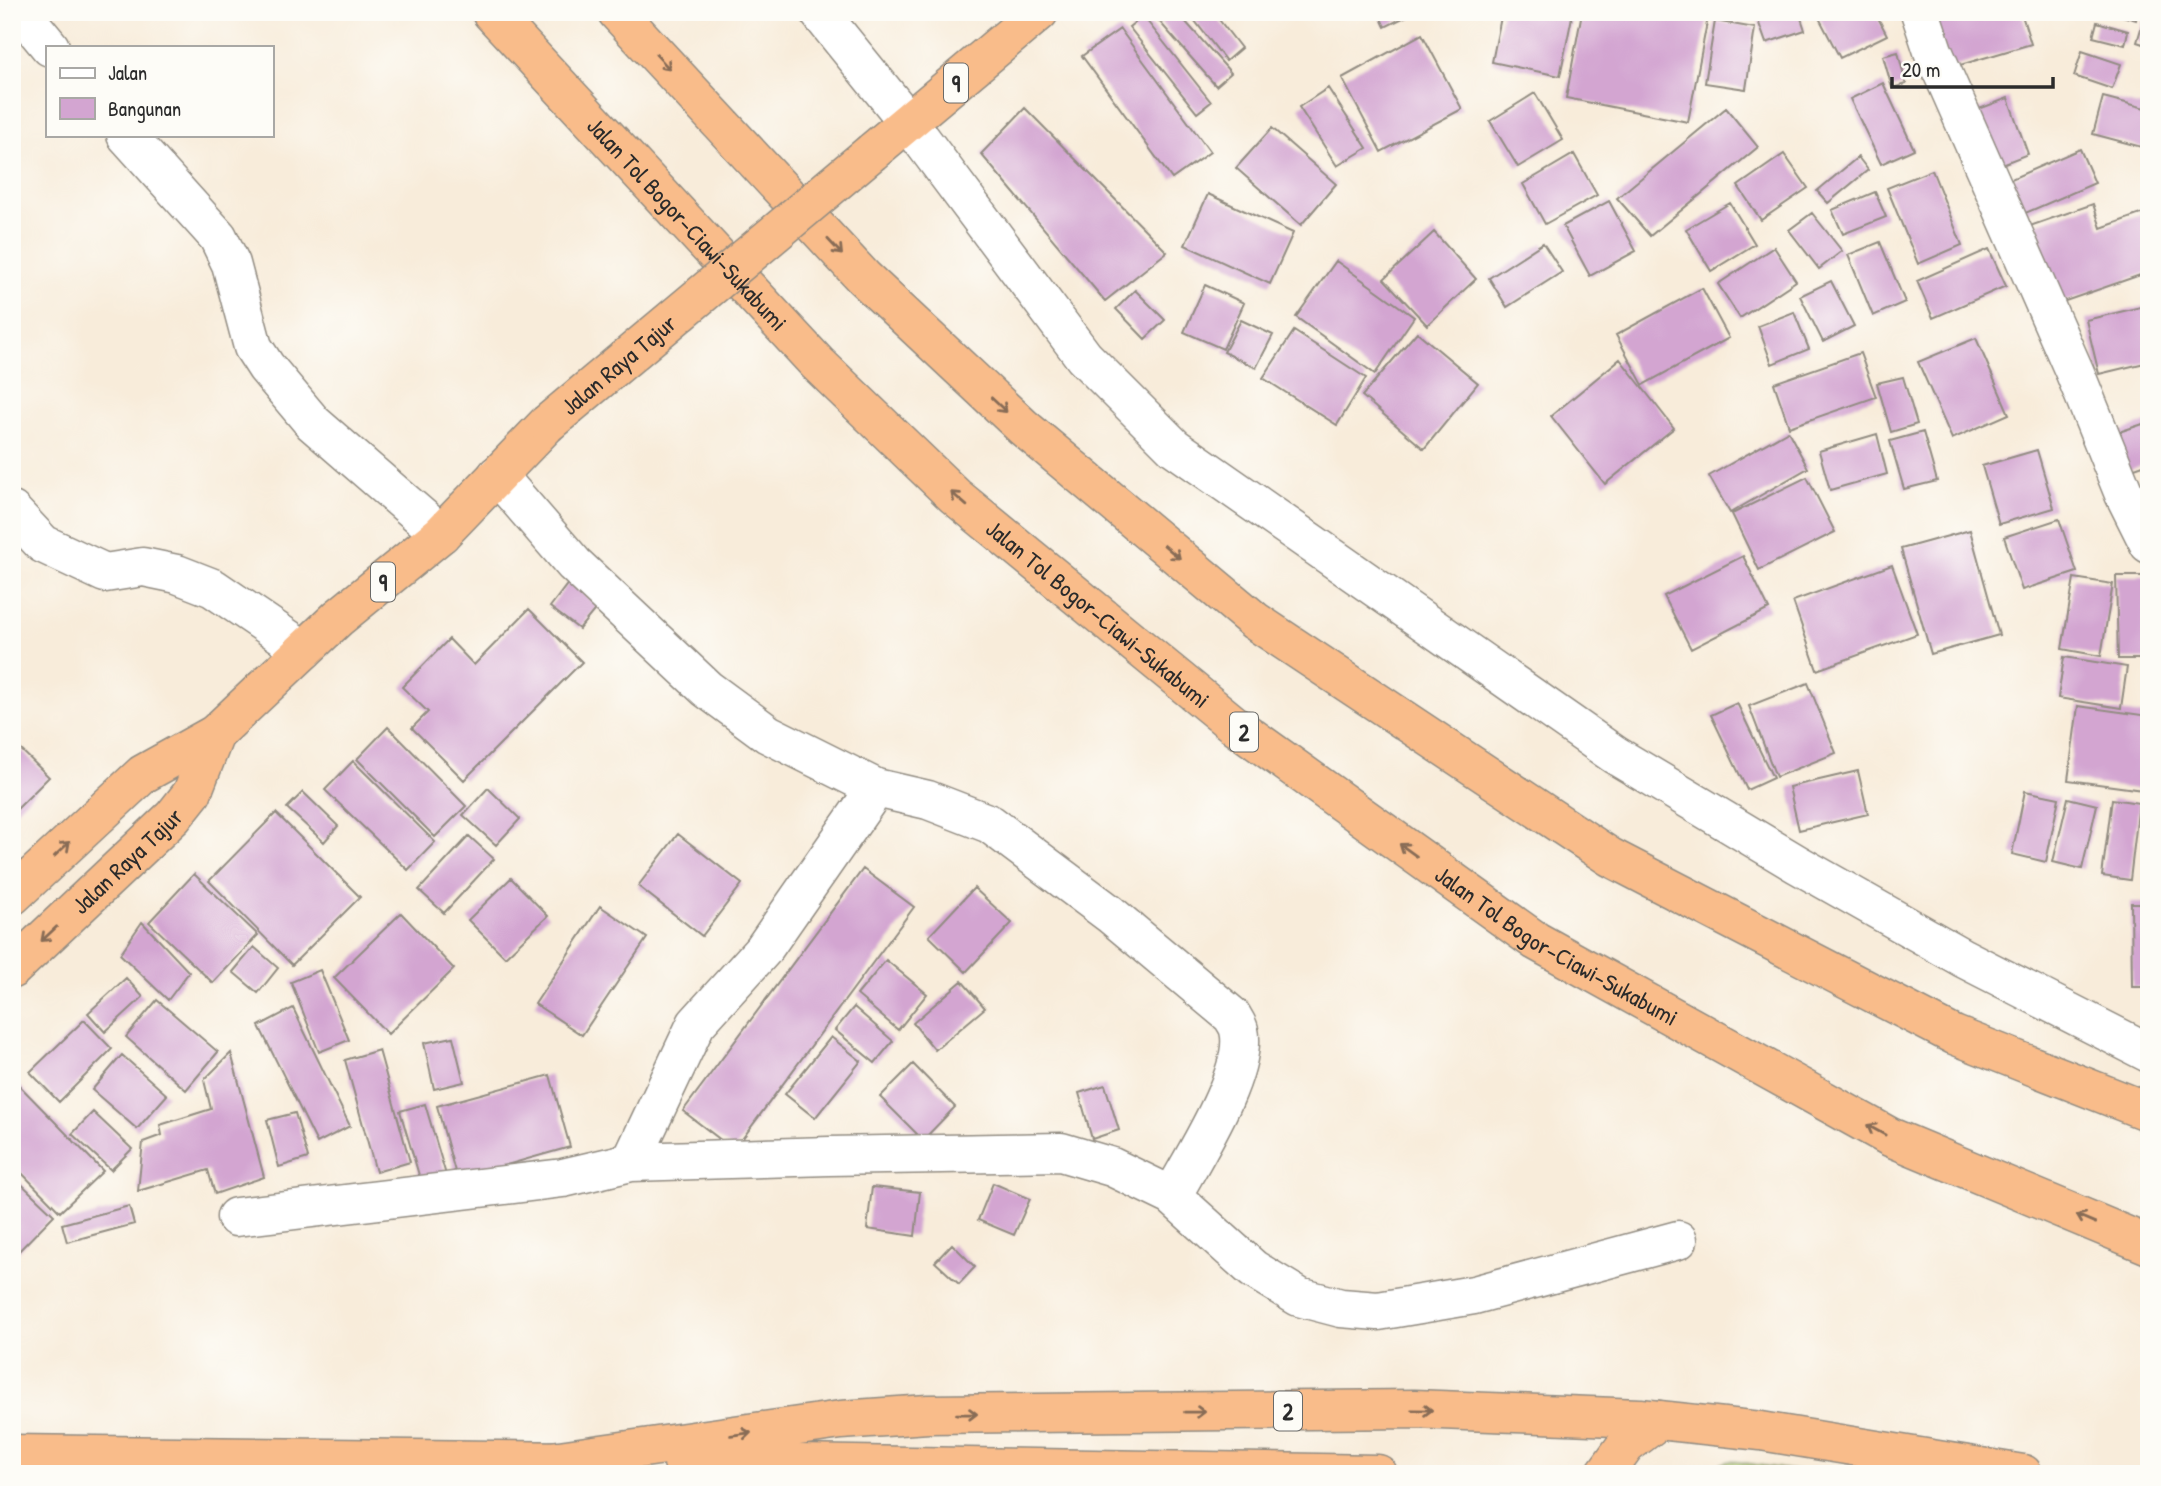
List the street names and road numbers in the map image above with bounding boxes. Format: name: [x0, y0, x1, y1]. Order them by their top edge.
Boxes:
road number: 9: [944, 64, 968, 102]
street label: Jalan Tol Bogor–Ciawi–Sukabumi: [580, 110, 795, 338]
street label: Jalan Raya Tajur: [554, 307, 683, 422]
street label: Jalan Tol Bogor–Ciawi–Sukabumi: [980, 512, 1217, 715]
road number: 9: [371, 562, 395, 602]
road number: 2: [1230, 712, 1258, 752]
street label: Jalan Raya Tajur: [65, 801, 190, 921]
street label: Jalan Tol Bogor–Ciawi–Sukabumi: [1429, 858, 1684, 1033]
road number: 2: [1274, 1392, 1302, 1430]

